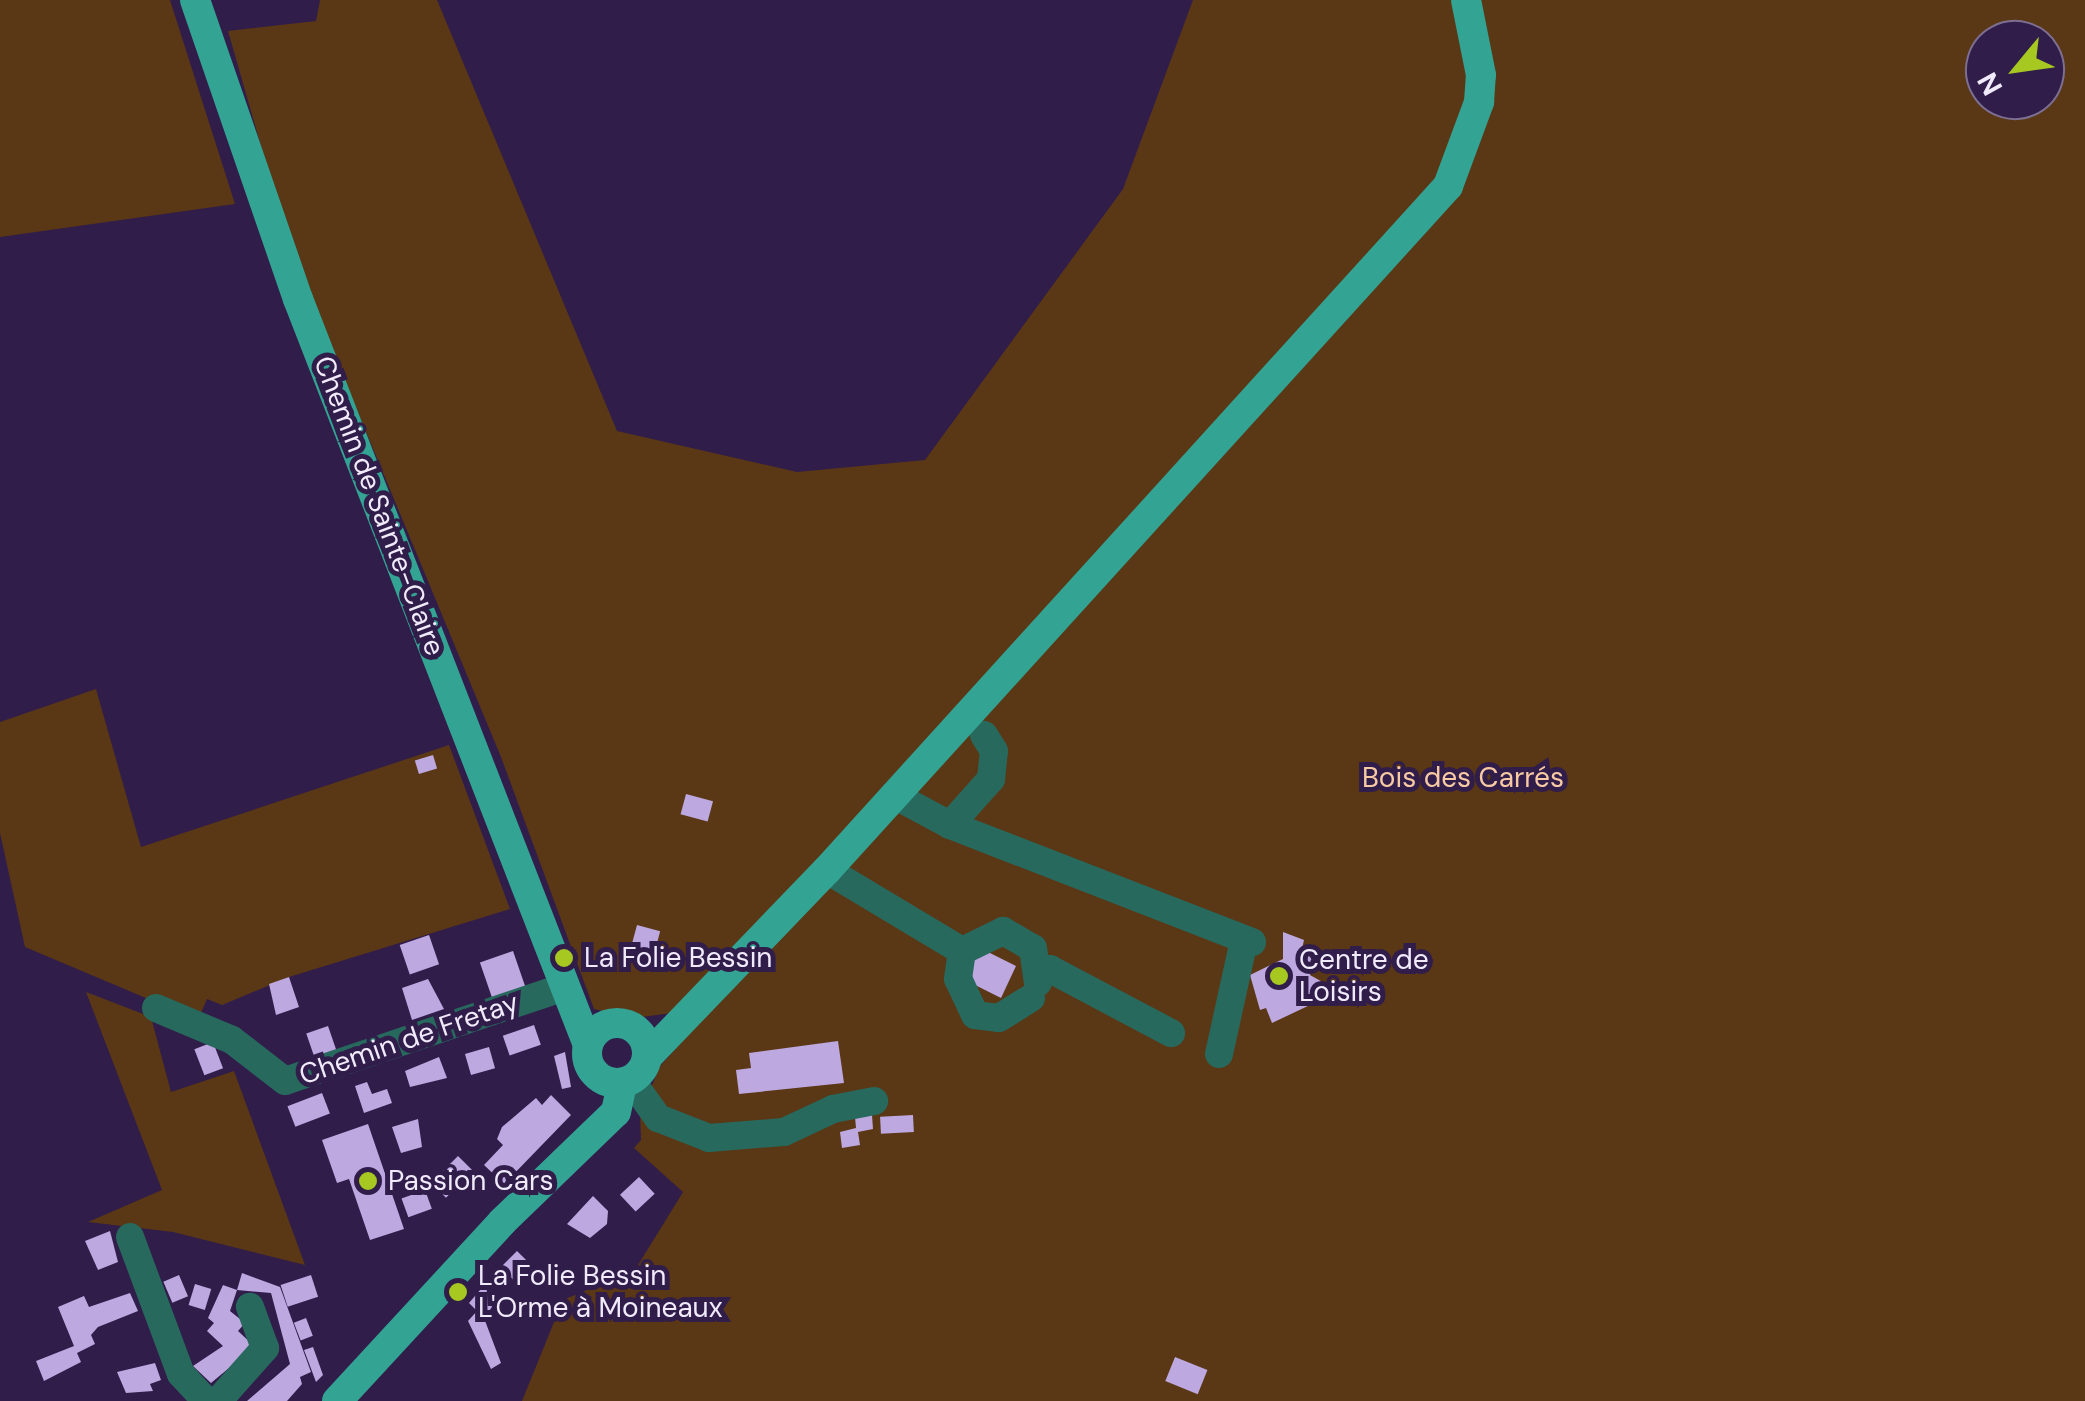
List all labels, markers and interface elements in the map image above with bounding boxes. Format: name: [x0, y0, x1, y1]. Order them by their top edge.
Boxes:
north arrow: [1965, 20, 2065, 120]
text: N: [1969, 66, 2011, 102]
street label: Chemin de Sainte-Claire: [306, 352, 452, 660]
park label: Bois des Carrés: [1362, 761, 1564, 795]
place label: La Folie Bessin: [584, 941, 772, 975]
place label: Centre de Loisirs: [1299, 943, 1429, 1009]
marker: La Folie Bessin: [553, 947, 575, 969]
marker: Centre de Loisirs: [1268, 965, 1290, 987]
street label: Chemin de Fretay: [295, 986, 523, 1092]
place label: Passion Cars: [388, 1164, 554, 1198]
marker: Passion Cars: [357, 1170, 379, 1192]
place label: La Folie Bessin L'Orme à Moineaux: [478, 1259, 723, 1325]
marker: La Folie Bessin L'Orme à Moineaux: [447, 1281, 469, 1303]

